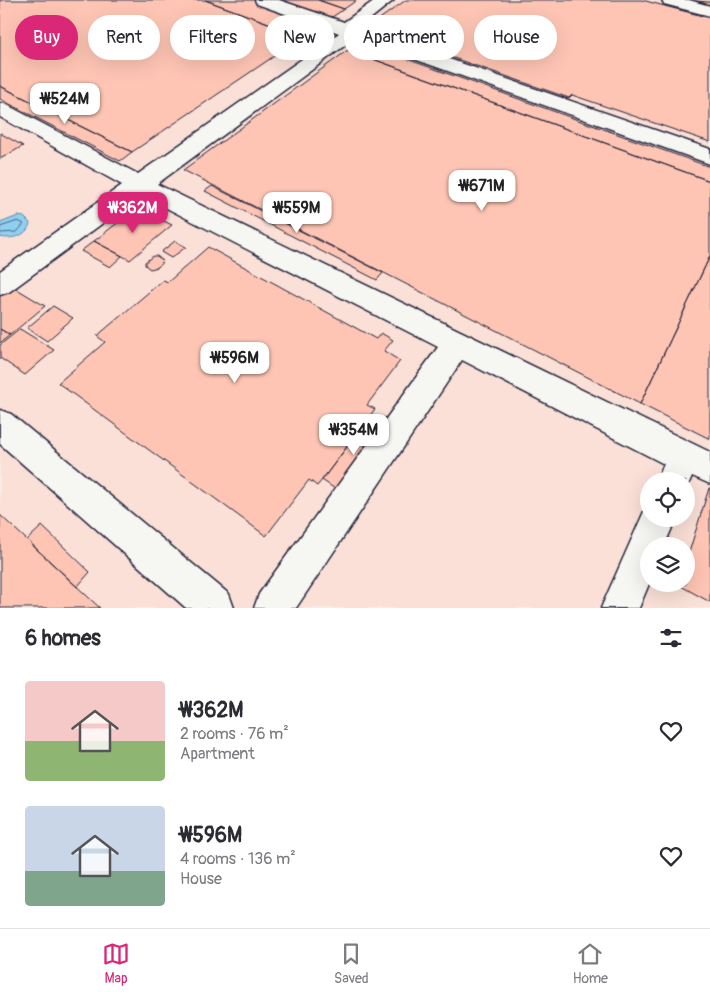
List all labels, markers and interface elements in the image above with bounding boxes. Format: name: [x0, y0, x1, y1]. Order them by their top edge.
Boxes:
chip: Buy: [15, 15, 78, 60]
chip: Rent: [88, 15, 160, 60]
chip: Filters: [170, 15, 255, 60]
chip: New: [265, 15, 334, 60]
chip: Apartment: [344, 15, 464, 60]
chip: House: [474, 15, 557, 60]
pin: ₩524M: [30, 82, 100, 125]
text: ₩524M: [41, 89, 89, 109]
pin: ₩671M: [447, 170, 517, 212]
text: ₩671M: [460, 176, 505, 196]
pin: ₩362M: [98, 192, 168, 234]
pin: ₩559M: [262, 192, 332, 234]
text: ₩362M: [109, 198, 157, 218]
text: ₩559M: [274, 198, 320, 218]
pin: ₩596M: [200, 342, 270, 384]
text: ₩596M: [211, 348, 259, 368]
pin: ₩354M: [319, 414, 389, 456]
text: ₩354M: [330, 420, 378, 440]
map controls: [640, 472, 695, 592]
button: locate: [640, 472, 695, 527]
button: layers: [640, 537, 695, 592]
icon: filters: [657, 624, 685, 652]
text: 6 homes: [25, 625, 101, 652]
text: ₩362M: [180, 697, 243, 724]
icon: home: [65, 701, 125, 761]
icon: heart: [657, 717, 685, 745]
text: 2 rooms · 76 m²: [180, 724, 289, 744]
text: Apartment: [180, 744, 255, 764]
text: ₩596M: [180, 822, 242, 849]
icon: home: [65, 826, 125, 886]
icon: heart: [657, 842, 685, 870]
text: 4 rooms · 136 m²: [180, 849, 296, 869]
text: House: [180, 869, 222, 889]
tab: Map: [102, 940, 130, 987]
tab: Saved: [334, 940, 369, 987]
tab: Home: [573, 940, 608, 987]

